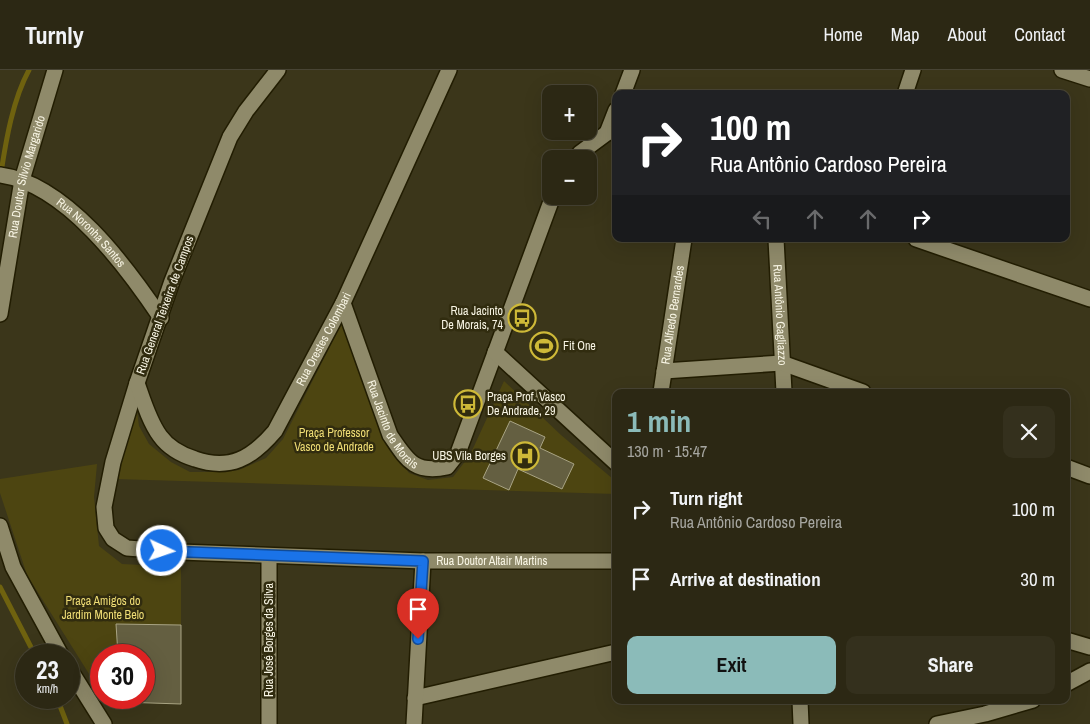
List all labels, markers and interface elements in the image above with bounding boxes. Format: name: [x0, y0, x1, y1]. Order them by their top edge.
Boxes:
text: Turnly: [25, 19, 84, 51]
text: Home: [823, 22, 863, 47]
text: Map: [891, 22, 920, 47]
text: About: [948, 22, 986, 47]
text: Contact: [1014, 22, 1065, 47]
map controls: [542, 85, 597, 205]
button: +: [542, 85, 597, 140]
text: 100 m: [710, 104, 791, 151]
icon: right: [627, 110, 692, 175]
street label: Rua Doutor Silvio Margarido: [5, 114, 49, 239]
text: Rua Antônio Cardoso Pereira: [710, 149, 947, 179]
button: −: [542, 150, 597, 205]
street label: Rua Noronha Santos: [53, 194, 129, 271]
icon: left: [748, 205, 776, 233]
icon: ahead: [801, 205, 829, 233]
icon: ahead: [854, 205, 882, 233]
icon: right: [907, 205, 935, 233]
street label: Rua General Teixeira de Campos: [132, 233, 198, 377]
street label: Rua Alfredo Bernardes: [657, 264, 688, 365]
street label: Rua Antônio Gagliazzo: [769, 264, 791, 366]
street label: Rua Orestes Colombari: [292, 290, 355, 389]
place label: Rua Jacinto De Morais, 74: [441, 303, 504, 333]
bus stop icon: Rua Jacinto De Morais, 74: [507, 303, 537, 333]
sports icon: Fit One: [529, 331, 559, 361]
place label: Fit One: [563, 338, 596, 354]
street label: Rua Jacinto de Morais: [363, 378, 421, 473]
bus stop icon: Praça Prof. Vasco De Andrade, 29: [453, 389, 483, 419]
place label: Praça Prof. Vasco De Andrade, 29: [487, 389, 566, 419]
text: 1 min: [627, 401, 691, 441]
button: close: [1003, 406, 1055, 458]
park label: Praça Professor Vasco de Andrade: [294, 425, 374, 455]
text: 130 m · 15:47: [627, 440, 707, 462]
hospital icon: UBS Vila Borges: [510, 441, 540, 471]
place label: UBS Vila Borges: [432, 448, 506, 464]
text: Turn right: [670, 485, 742, 511]
icon: right: [627, 495, 655, 523]
text: 100 m: [1012, 496, 1055, 522]
text: Rua Antônio Cardoso Pereira: [670, 511, 842, 533]
position arrow: [135, 524, 187, 576]
street label: Rua Doutor Altair Martins: [436, 553, 548, 569]
icon: arrive: [627, 565, 655, 593]
text: Arrive at destination: [670, 566, 821, 592]
text: 30 m: [1020, 566, 1055, 592]
street label: Rua José Borges da Silva: [261, 583, 277, 697]
pin: [397, 588, 439, 639]
park label: Praça Amigos do Jardim Monte Belo: [62, 593, 144, 623]
icon: arrive: [404, 595, 432, 623]
button: Exit: [627, 636, 836, 694]
button: Share: [846, 636, 1055, 694]
speed limit sign: 30: [90, 644, 155, 709]
text: 23: [36, 653, 59, 687]
text: km/h: [37, 681, 58, 697]

